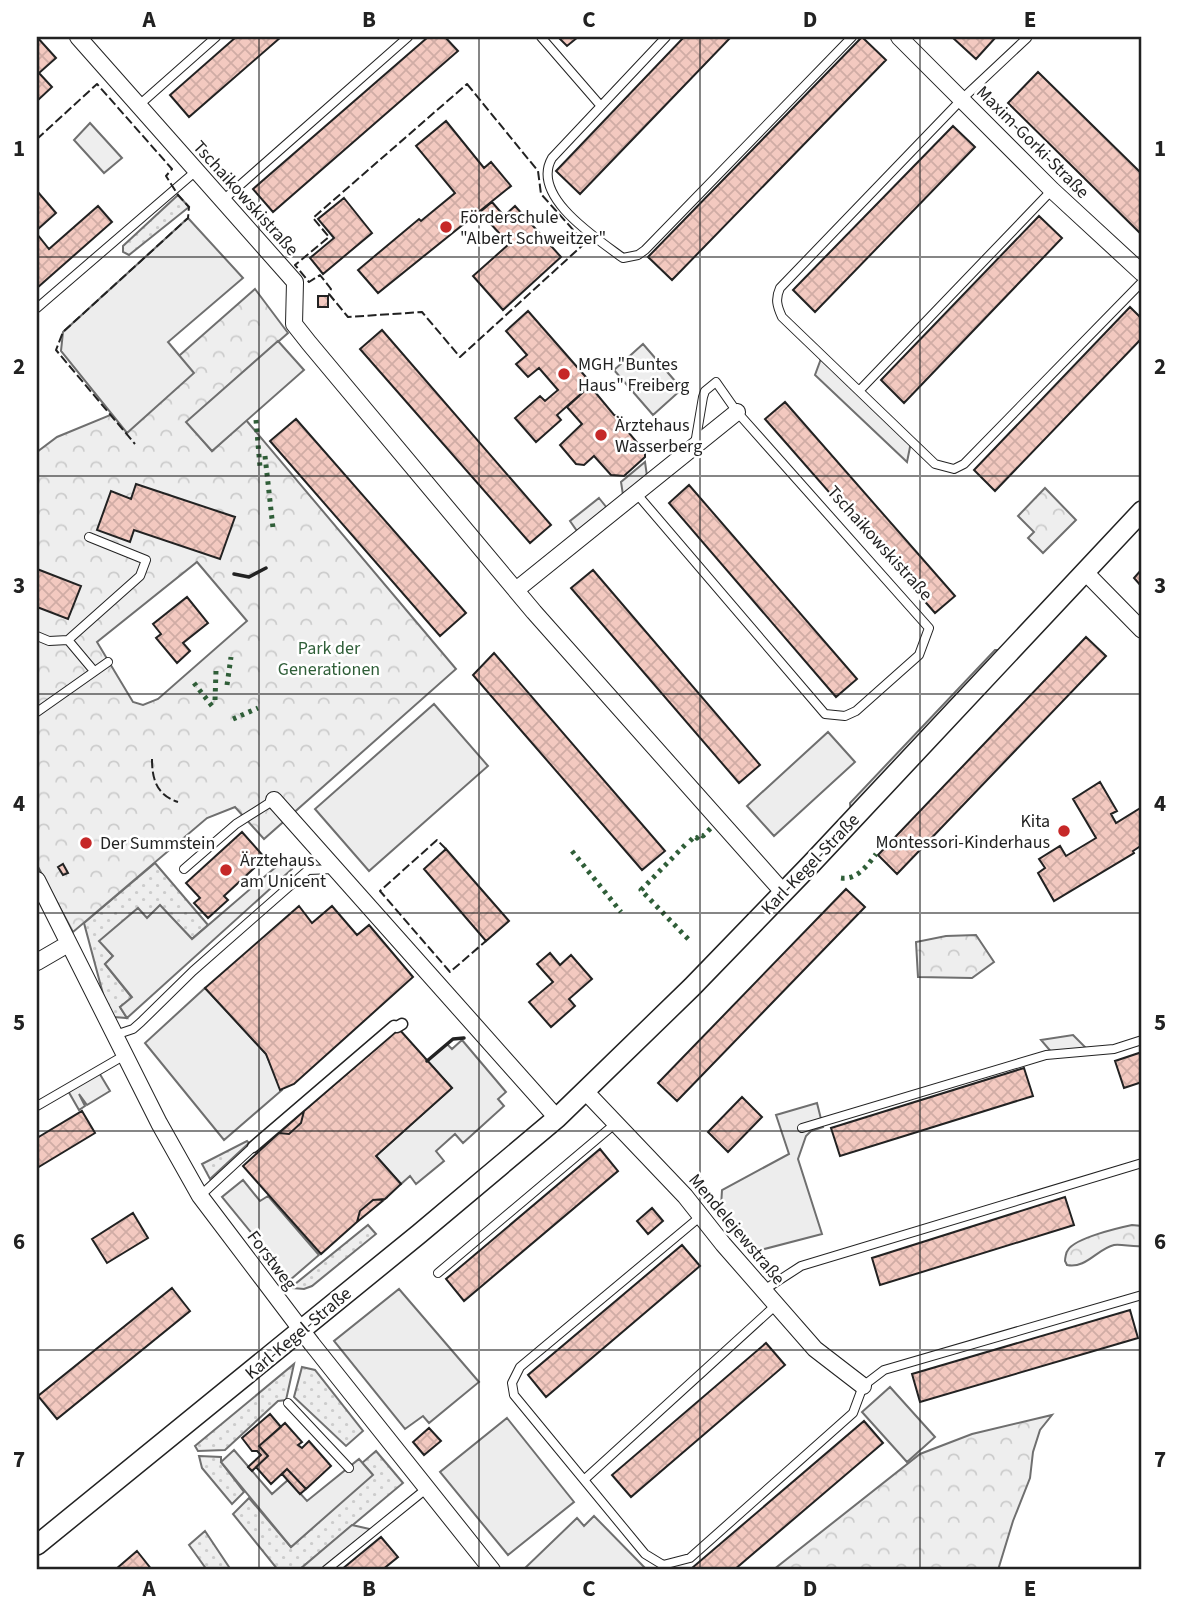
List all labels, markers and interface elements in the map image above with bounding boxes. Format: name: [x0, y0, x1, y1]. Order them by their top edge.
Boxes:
text: A: [141, 3, 156, 36]
text: B: [362, 3, 376, 36]
text: C: [582, 3, 596, 36]
text: D: [803, 3, 817, 36]
text: E: [1024, 3, 1036, 36]
street label: Maxim-Gorki-Straße: [971, 80, 1095, 204]
text: 1: [13, 132, 25, 165]
text: 1: [1154, 132, 1166, 165]
street label: Tschaikowskistraße: [187, 135, 304, 261]
place label: Förderschule "Albert Schweitzer": [460, 205, 606, 251]
marker: Förderschule "Albert Schweitzer": [438, 219, 454, 235]
text: 2: [13, 350, 25, 383]
text: 2: [1154, 350, 1166, 383]
place label: MGH "Buntes Haus" Freiberg: [578, 352, 689, 398]
marker: MGH "Buntes Haus" Freiberg: [556, 366, 572, 382]
place label: Ärztehaus Wasserberg: [615, 413, 702, 459]
marker: Ärztehaus Wasserberg: [593, 427, 609, 443]
street label: Tschaikowskistraße: [821, 480, 938, 606]
text: 3: [13, 569, 25, 602]
text: 3: [1154, 569, 1166, 602]
park label: Park der Generationen: [278, 636, 380, 682]
text: 4: [13, 787, 25, 820]
text: 4: [1154, 787, 1166, 820]
street label: Karl-Kegel-Straße: [755, 808, 865, 921]
place label: Kita Montessori-Kinderhaus: [875, 809, 1050, 855]
marker: Kita Montessori-Kinderhaus: [1056, 823, 1072, 839]
place label: Der Summstein: [100, 831, 215, 856]
marker: Der Summstein: [78, 835, 94, 851]
place label: Ärztehaus am Unicent: [240, 848, 326, 894]
marker: Ärztehaus am Unicent: [218, 862, 234, 878]
text: 5: [13, 1006, 25, 1039]
text: 5: [1154, 1006, 1166, 1039]
street label: Mendelejewstraße: [683, 1168, 791, 1290]
text: 6: [13, 1225, 25, 1258]
street label: Forstweg: [241, 1225, 302, 1295]
text: 6: [1154, 1225, 1166, 1258]
street label: Karl-Kegel-Straße: [240, 1281, 357, 1385]
text: 7: [13, 1443, 25, 1476]
text: 7: [1154, 1443, 1166, 1476]
text: A: [141, 1572, 156, 1605]
text: B: [362, 1572, 376, 1605]
text: C: [582, 1572, 596, 1605]
text: D: [803, 1572, 817, 1605]
text: E: [1024, 1572, 1036, 1605]

